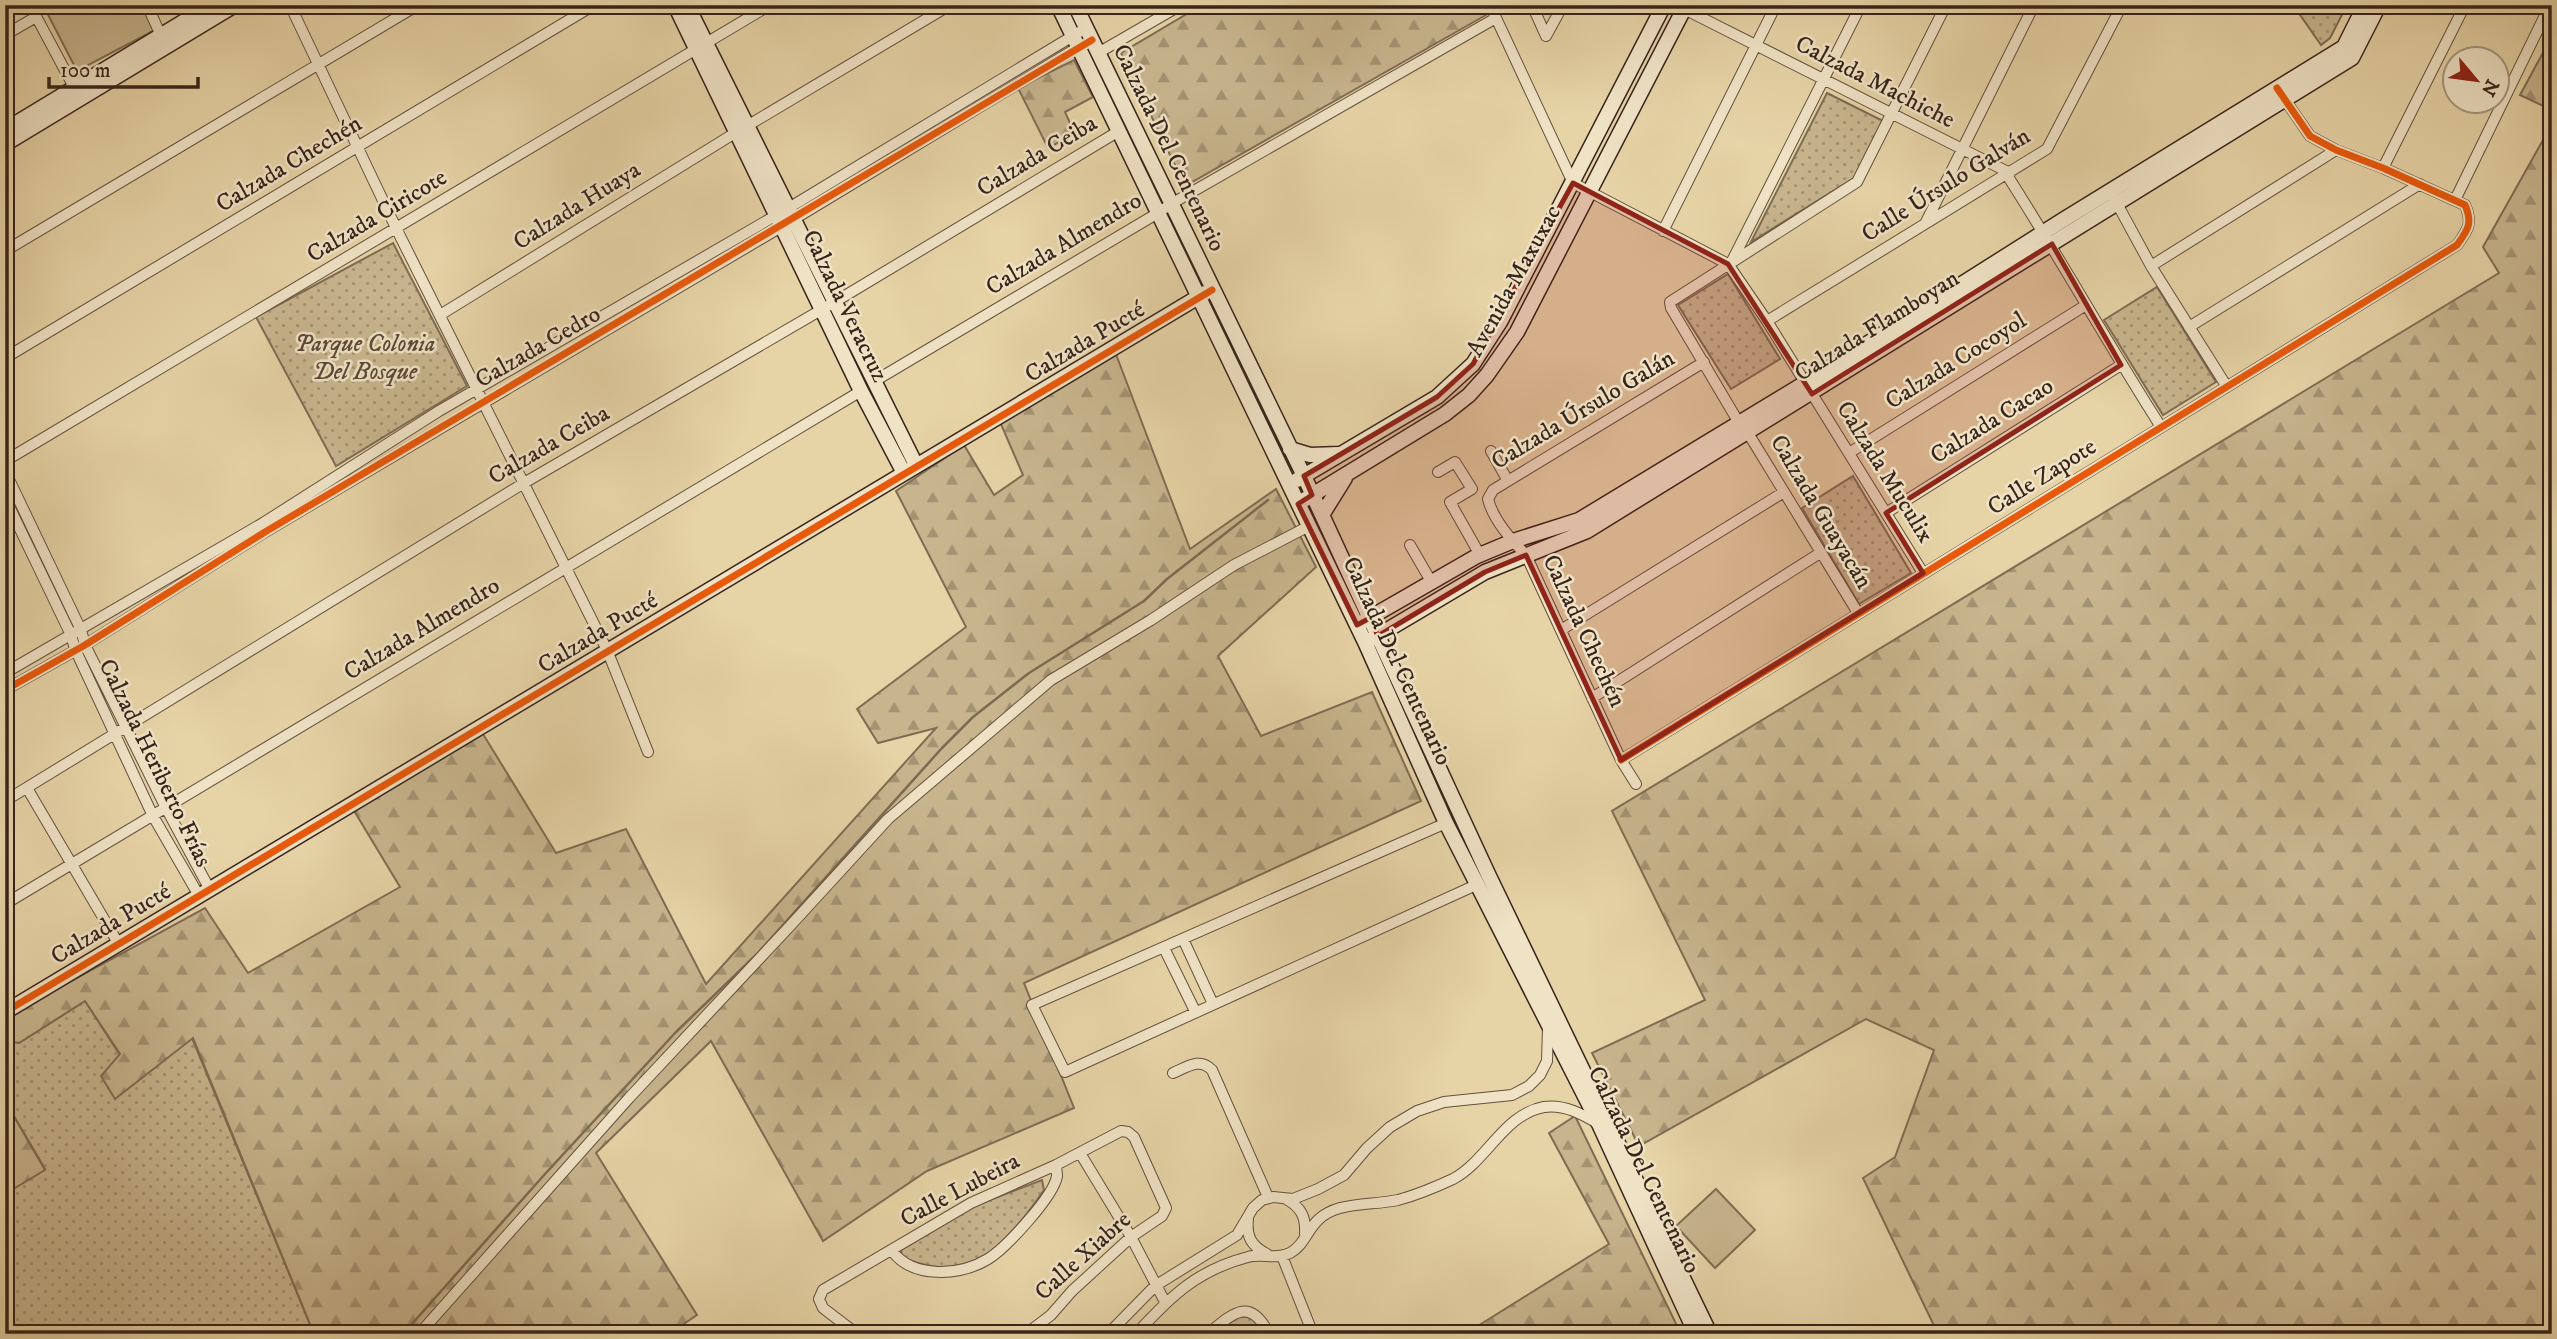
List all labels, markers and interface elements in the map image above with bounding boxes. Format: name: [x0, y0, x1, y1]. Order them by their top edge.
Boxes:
street label: Calzada Machiche: [1790, 29, 1960, 135]
street label: Calzada Del Centenario: [1106, 39, 1232, 257]
scale bar: [49, 46, 198, 90]
north arrow: [2442, 46, 2512, 116]
text: 100 m: [60, 58, 111, 84]
text: N: [2476, 75, 2503, 100]
street label: Calzada Chechén: [211, 108, 368, 219]
street label: Calzada Ceiba: [971, 108, 1103, 204]
street label: Calle Úrsulo Galván: [1856, 120, 2036, 249]
street label: Calzada Huaya: [508, 155, 647, 257]
street label: Calzada Ciricote: [302, 162, 453, 270]
street label: Calzada Almendro: [981, 186, 1147, 302]
street label: Avenida Maxuxac: [1460, 200, 1568, 362]
street label: Calzada Veracruz: [795, 225, 895, 387]
street label: Calzada Flamboyan: [1789, 263, 1965, 389]
street label: Calzada Pucté: [1020, 294, 1151, 390]
street label: Calzada Cedro: [470, 299, 606, 395]
street label: Calzada Cocoyol: [1880, 305, 2033, 416]
park label: Parque Colonia Del Bosque: [295, 329, 435, 387]
street label: Calzada Úrsulo Galán: [1485, 342, 1681, 477]
street label: Calzada Cacao: [1925, 371, 2059, 471]
street label: Calzada Muculix: [1829, 396, 1941, 549]
street label: Calzada Ceiba: [483, 398, 616, 492]
street label: Calzada Guayacán: [1763, 430, 1879, 595]
street label: Calle Zapote: [1982, 432, 2102, 522]
street label: Calzada Chechén: [1536, 550, 1633, 713]
street label: Calzada Del Centenario: [1335, 552, 1459, 770]
street label: Calzada Almendro: [339, 571, 505, 687]
street label: Calzada Pucté: [533, 585, 664, 681]
street label: Calzada Heriberto Frías: [92, 654, 218, 872]
street label: Calzada Pucté: [46, 876, 177, 972]
street label: Calzada Del Centenario: [1581, 1061, 1707, 1279]
street label: Calle Lubeira: [895, 1146, 1026, 1234]
street label: Calle Xiabre: [1029, 1205, 1137, 1307]

